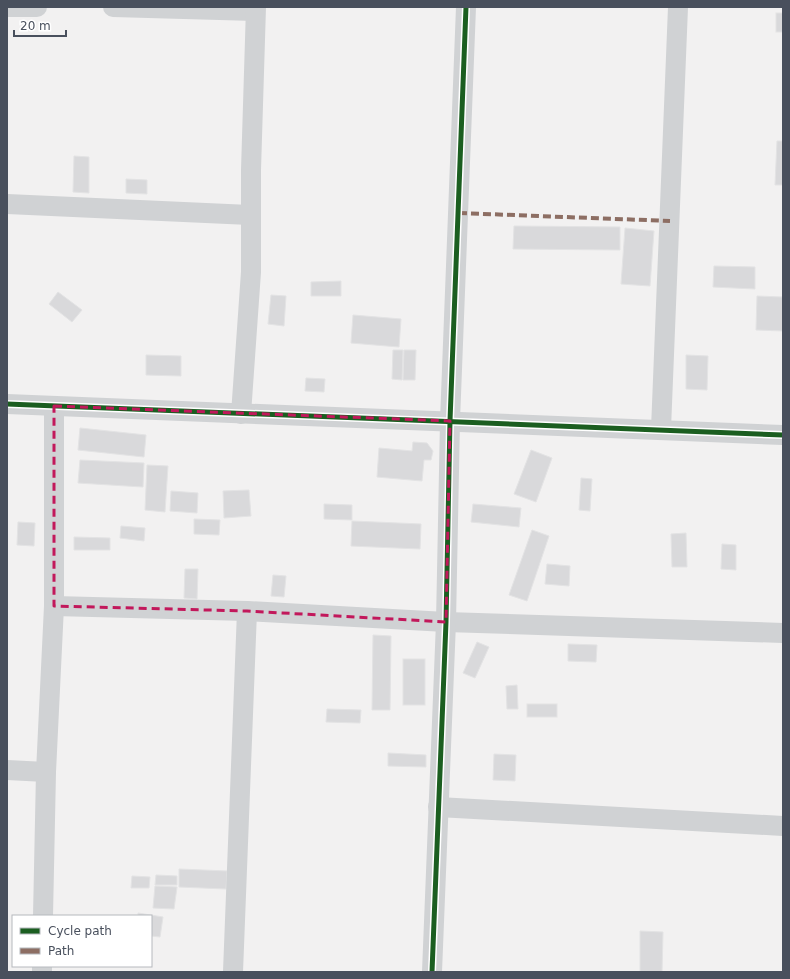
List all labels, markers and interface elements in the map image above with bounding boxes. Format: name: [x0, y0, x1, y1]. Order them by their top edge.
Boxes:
scale bar: [14, 12, 66, 38]
text: 20 m: [20, 19, 51, 33]
legend: [12, 915, 152, 967]
text: Cycle path: [48, 924, 112, 938]
text: Path: [48, 944, 74, 958]

